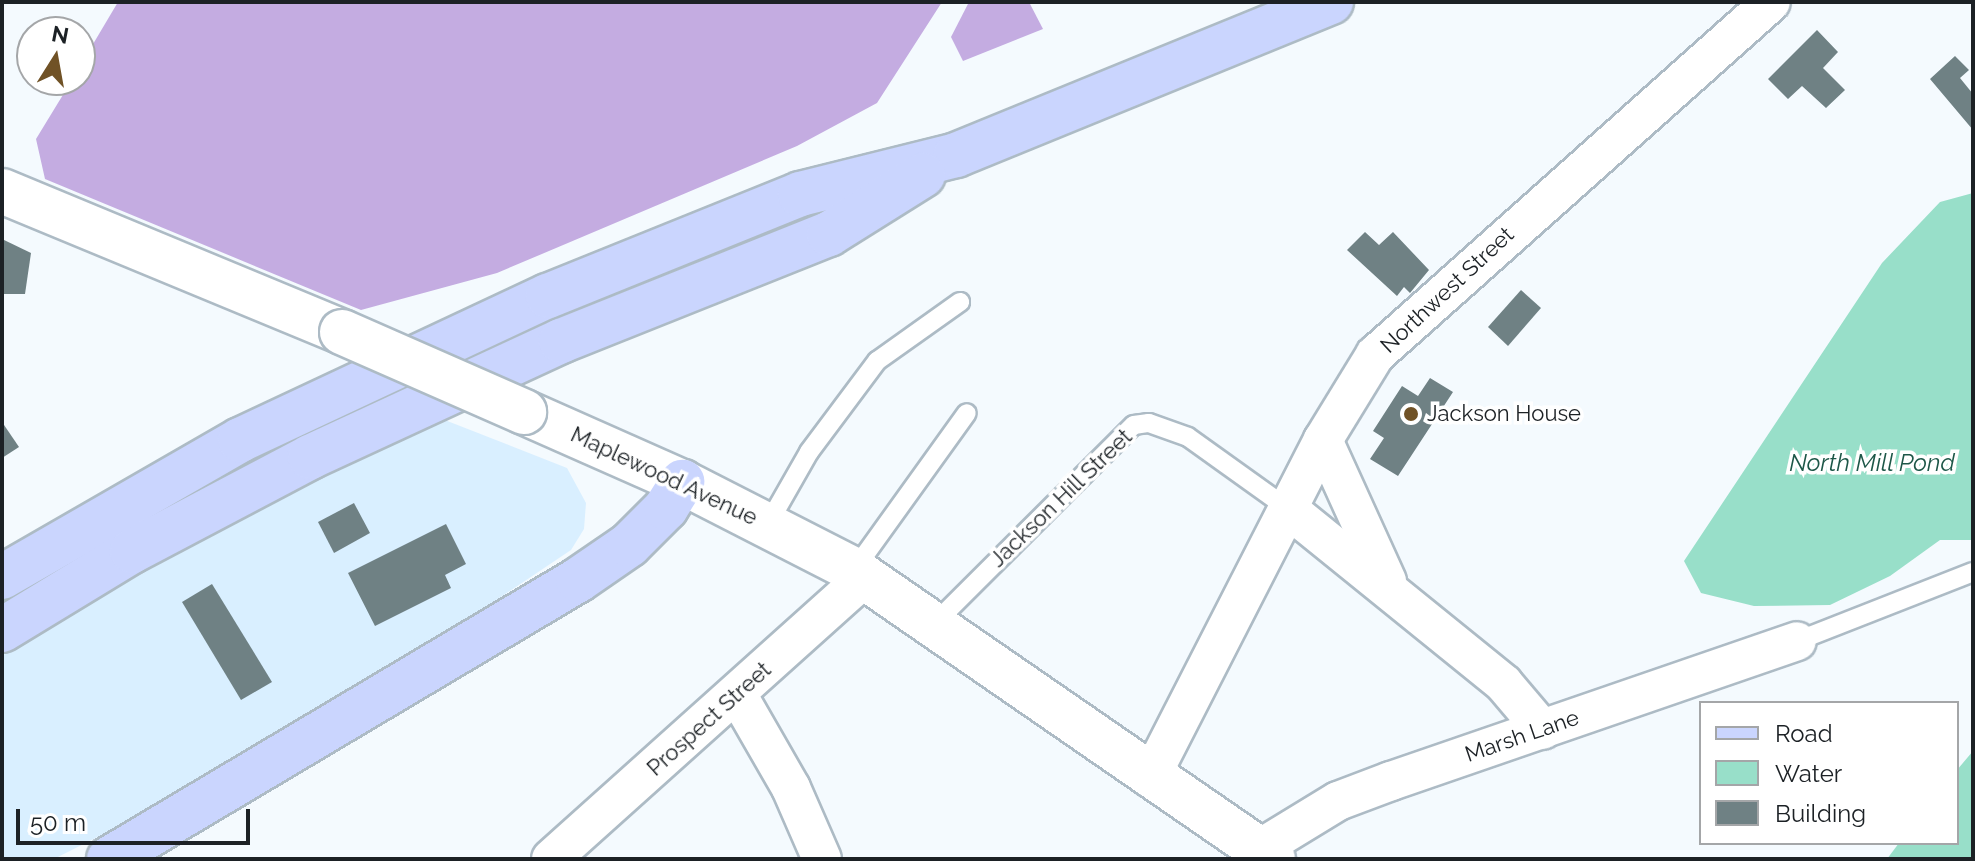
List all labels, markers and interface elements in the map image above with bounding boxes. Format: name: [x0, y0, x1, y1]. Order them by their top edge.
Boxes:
north arrow: [16, 16, 96, 96]
text: N: [49, 20, 71, 49]
street label: Northwest Street: [1375, 222, 1519, 358]
place label: Jackson House: [1427, 401, 1581, 427]
marker: Jackson House: [1402, 405, 1420, 423]
street label: Maplewood Avenue: [566, 421, 762, 531]
street label: Jackson Hill Street: [984, 423, 1138, 573]
water label: North Mill Pond: [1789, 449, 1955, 477]
street label: Prospect Street: [642, 657, 776, 781]
legend: [1699, 701, 1959, 845]
street label: Marsh Lane: [1462, 704, 1582, 768]
text: Road: [1775, 719, 1833, 748]
text: Water: [1775, 759, 1842, 788]
scale bar: [20, 793, 254, 843]
text: Building: [1775, 799, 1866, 828]
text: 50 m: [30, 808, 86, 837]

